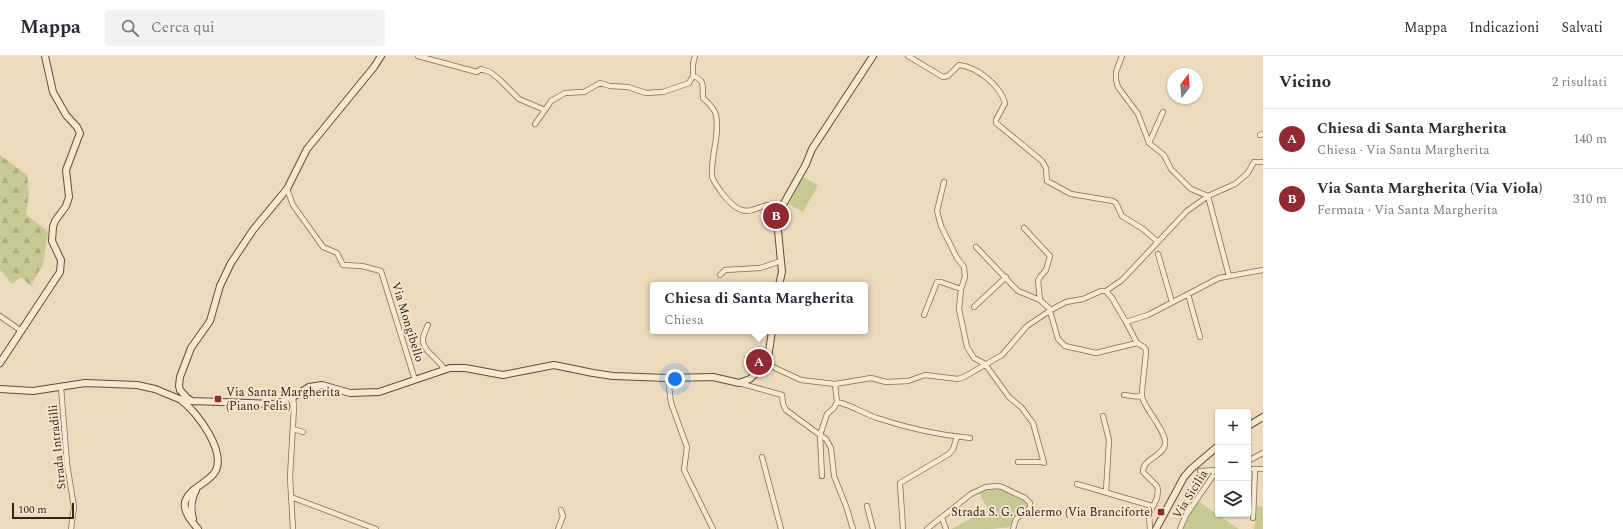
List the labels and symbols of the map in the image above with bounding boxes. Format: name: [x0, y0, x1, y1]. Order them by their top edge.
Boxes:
north arrow: [1167, 68, 1203, 104]
pin: B: [763, 201, 789, 231]
street label: Via Mongibello: [386, 280, 429, 365]
pin: A: [746, 347, 772, 377]
your location: [665, 369, 685, 389]
place label: Via Santa Margherita (Piano Felis): [226, 383, 340, 416]
marker: Via Santa Margherita (Piano Felis): [213, 394, 223, 404]
street label: Strada Intradilli: [44, 403, 71, 490]
street label: Via Sicilia: [1168, 466, 1213, 522]
scale bar: [12, 501, 74, 520]
place label: Strada S. G. Galermo (Via Branciforte): [951, 503, 1153, 522]
marker: Strada S. G. Galermo (Via Branciforte): [1156, 507, 1166, 517]

